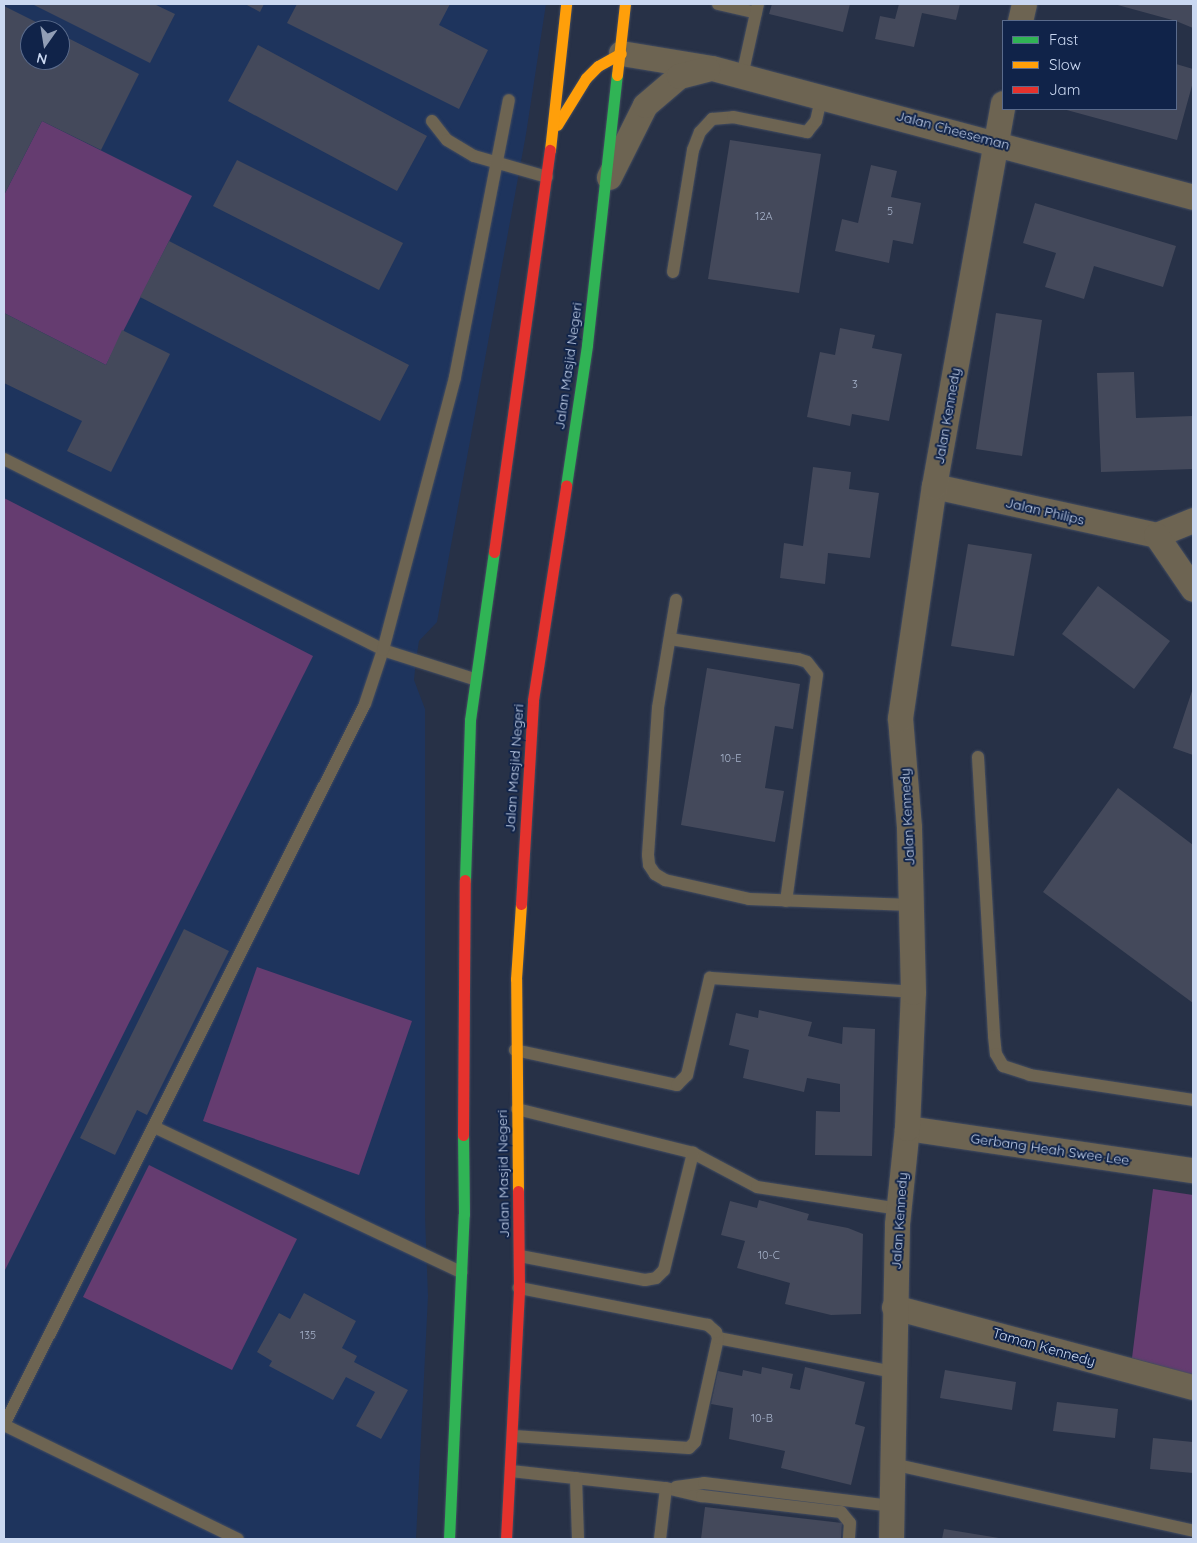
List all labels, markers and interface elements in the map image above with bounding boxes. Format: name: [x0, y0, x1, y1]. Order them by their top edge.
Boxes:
north arrow: [20, 20, 70, 70]
legend: [1002, 20, 1177, 110]
text: Fast: [1049, 30, 1078, 49]
text: N: [35, 49, 49, 69]
text: Slow: [1049, 55, 1081, 74]
text: Jam: [1049, 80, 1080, 99]
street label: Jalan Cheeseman: [894, 107, 1012, 153]
house number: 5: [887, 204, 893, 218]
house number: 12A: [755, 209, 773, 223]
street label: Jalan Masjid Negeri: [551, 301, 585, 431]
street label: Jalan Kennedy: [930, 366, 964, 466]
house number: 3: [852, 377, 858, 391]
street label: Jalan Philips: [1004, 494, 1086, 528]
street label: Jalan Masjid Negeri: [501, 703, 527, 833]
house number: 10-E: [720, 751, 742, 765]
street label: Jalan Kennedy: [896, 768, 918, 866]
street label: Jalan Masjid Negeri: [493, 1110, 513, 1238]
street label: Gerbang Heah Swee Lee: [969, 1130, 1131, 1168]
street label: Jalan Kennedy: [887, 1172, 911, 1270]
house number: 10-C: [758, 1248, 780, 1262]
street label: Taman Kennedy: [991, 1324, 1097, 1370]
house number: 135: [300, 1328, 316, 1342]
house number: 10-B: [751, 1411, 773, 1425]

